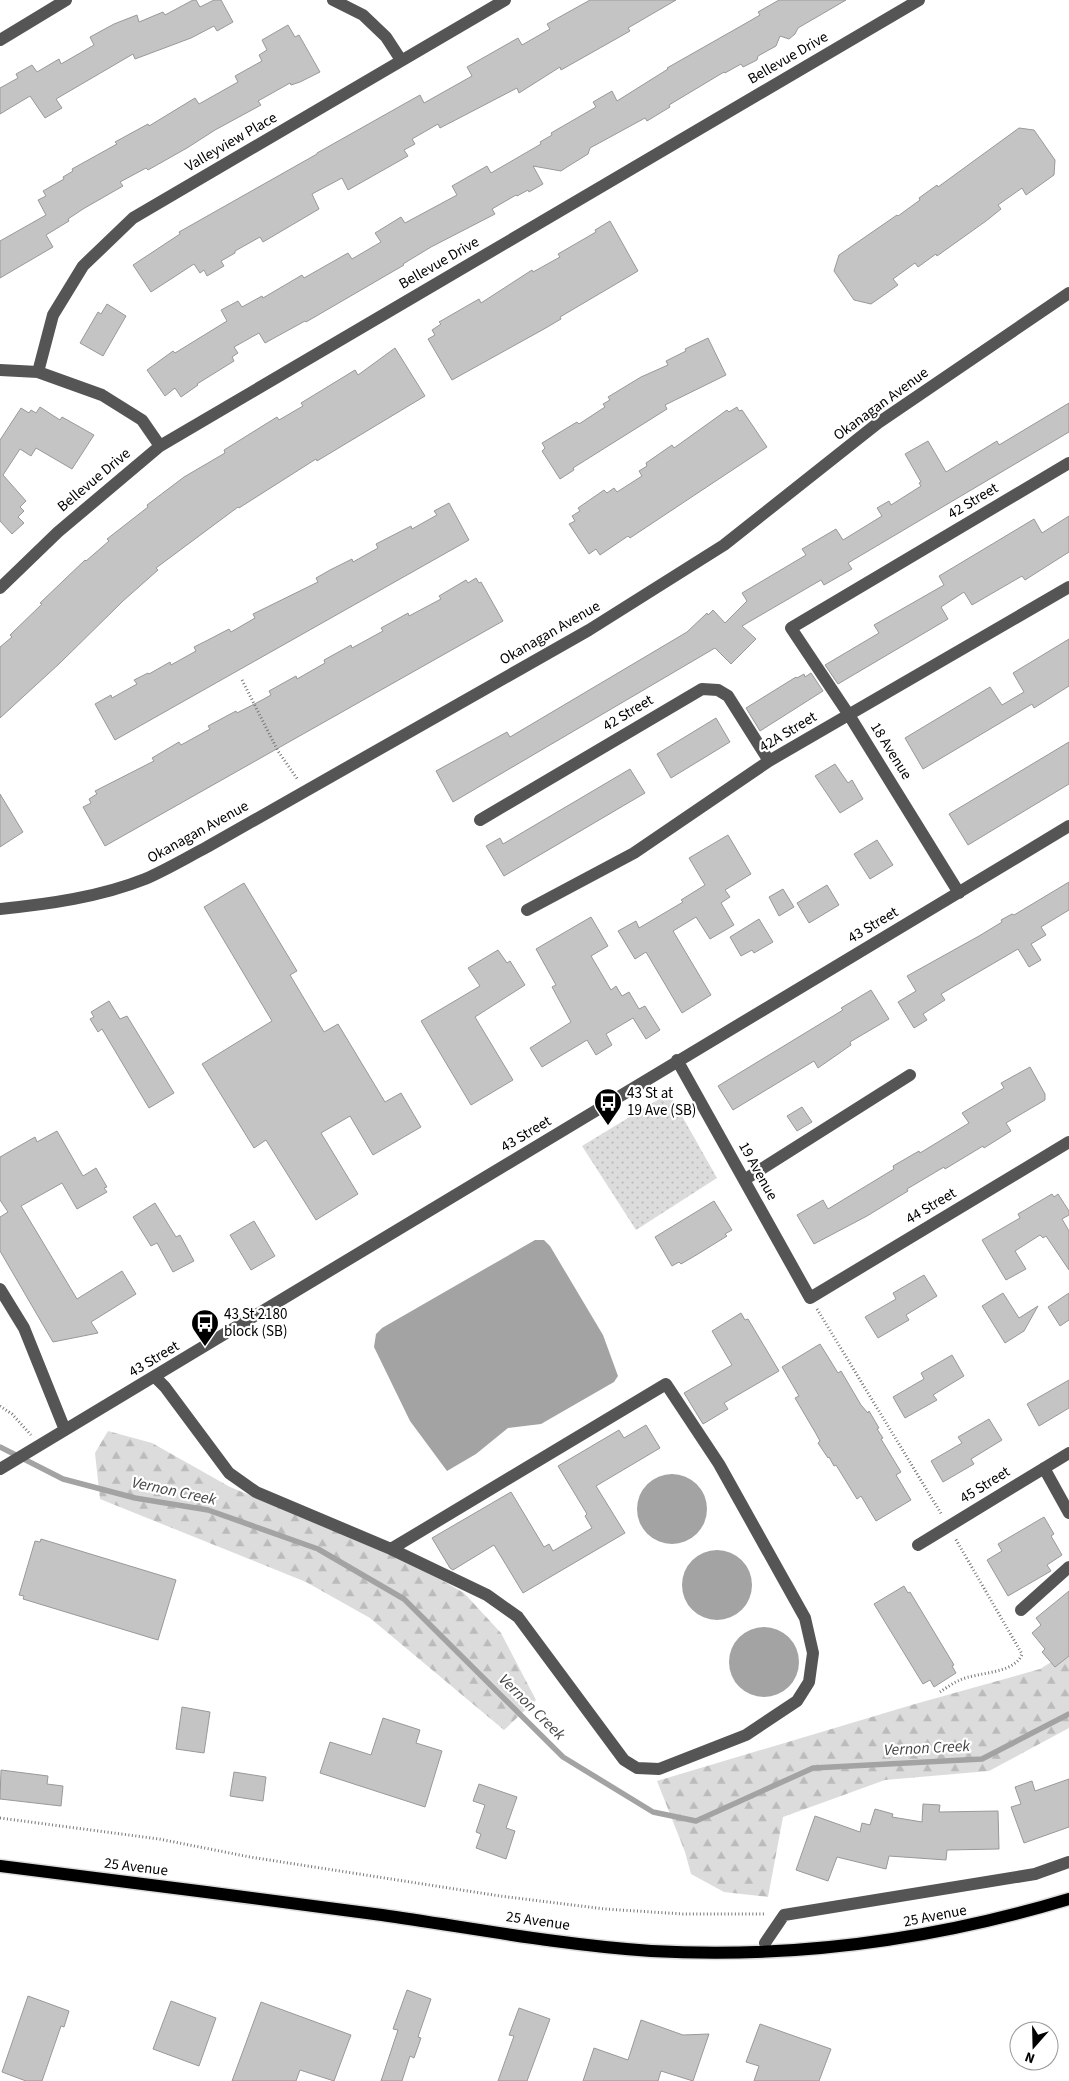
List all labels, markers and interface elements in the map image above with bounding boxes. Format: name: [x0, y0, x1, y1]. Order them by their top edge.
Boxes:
street label: Bellevue Drive: [744, 27, 832, 89]
street label: Valleyview Place: [181, 107, 281, 177]
street label: Bellevue Drive: [395, 232, 483, 294]
street label: Okanagan Avenue: [829, 362, 933, 446]
street label: Bellevue Drive: [53, 443, 135, 517]
street label: 42 Street: [944, 478, 1002, 524]
street label: Okanagan Avenue: [496, 596, 604, 670]
street label: 42 Street: [599, 690, 657, 736]
street label: 42A Street: [755, 707, 821, 757]
street label: 18 Avenue: [865, 718, 917, 784]
street label: Okanagan Avenue: [144, 795, 252, 869]
street label: 43 Street: [844, 902, 902, 948]
place label: 43 St at 19 Ave (SB): [627, 1083, 696, 1121]
bus stop icon: 43 St at 19 Ave (SB): [593, 1087, 623, 1126]
street label: 43 Street: [497, 1111, 555, 1157]
street label: 19 Avenue: [733, 1138, 783, 1204]
street label: 44 Street: [902, 1183, 960, 1229]
place label: 43 St 2180 block (SB): [224, 1304, 287, 1342]
bus stop icon: 43 St 2180 block (SB): [190, 1308, 220, 1347]
street label: 43 Street: [125, 1336, 183, 1382]
street label: 45 Street: [956, 1461, 1014, 1509]
water label: Vernon Creek: [130, 1471, 219, 1511]
water label: Vernon Creek: [494, 1669, 570, 1745]
water label: Vernon Creek: [883, 1735, 971, 1761]
street label: 25 Avenue: [103, 1853, 169, 1881]
street label: 25 Avenue: [902, 1900, 968, 1932]
street label: 25 Avenue: [505, 1906, 571, 1936]
north arrow: [1009, 2021, 1059, 2071]
text: N: [1022, 2046, 1038, 2068]

